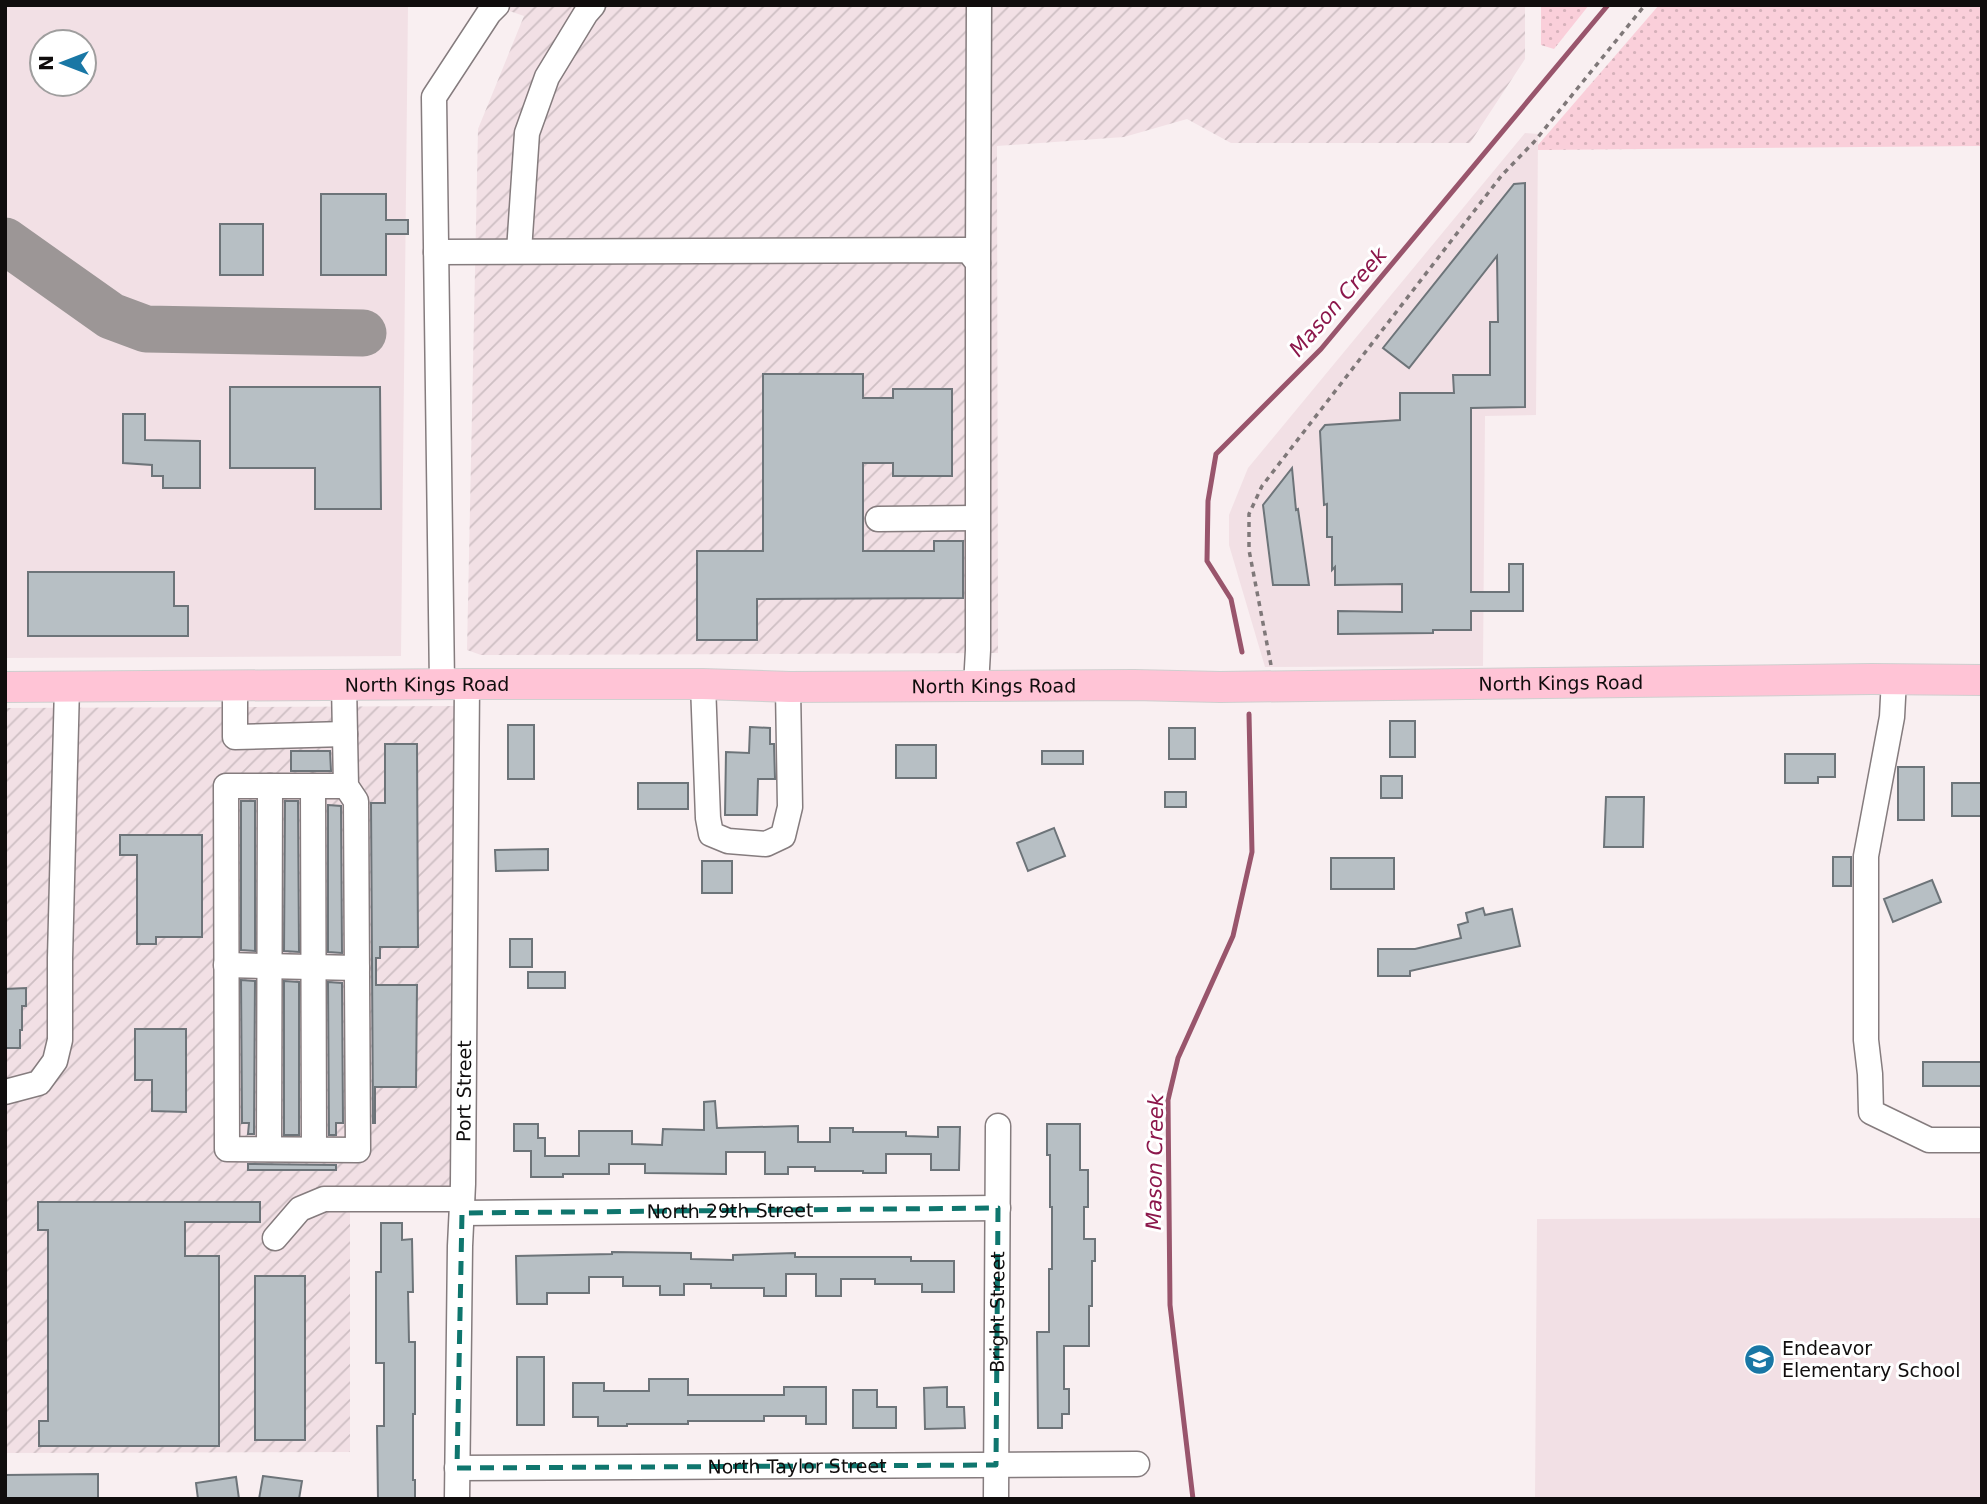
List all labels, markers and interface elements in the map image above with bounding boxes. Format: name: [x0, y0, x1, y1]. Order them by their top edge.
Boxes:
north arrow: [28, 28, 98, 98]
text: N: [35, 55, 57, 71]
water label: Mason Creek: [1284, 242, 1392, 361]
street label: North Kings Road: [1478, 671, 1643, 695]
street label: North Kings Road: [345, 673, 509, 696]
street label: North Kings Road: [912, 674, 1076, 697]
street label: Port Street: [452, 1040, 475, 1142]
water label: Mason Creek: [1142, 1093, 1168, 1230]
street label: North 29th Street: [647, 1199, 813, 1222]
street label: Bright Street: [986, 1251, 1008, 1373]
place label: Endeavor Elementary School: [1782, 1337, 1960, 1381]
school or university icon: Endeavor Elementary School: [1742, 1342, 1776, 1376]
street label: North Taylor Street: [707, 1454, 887, 1478]

